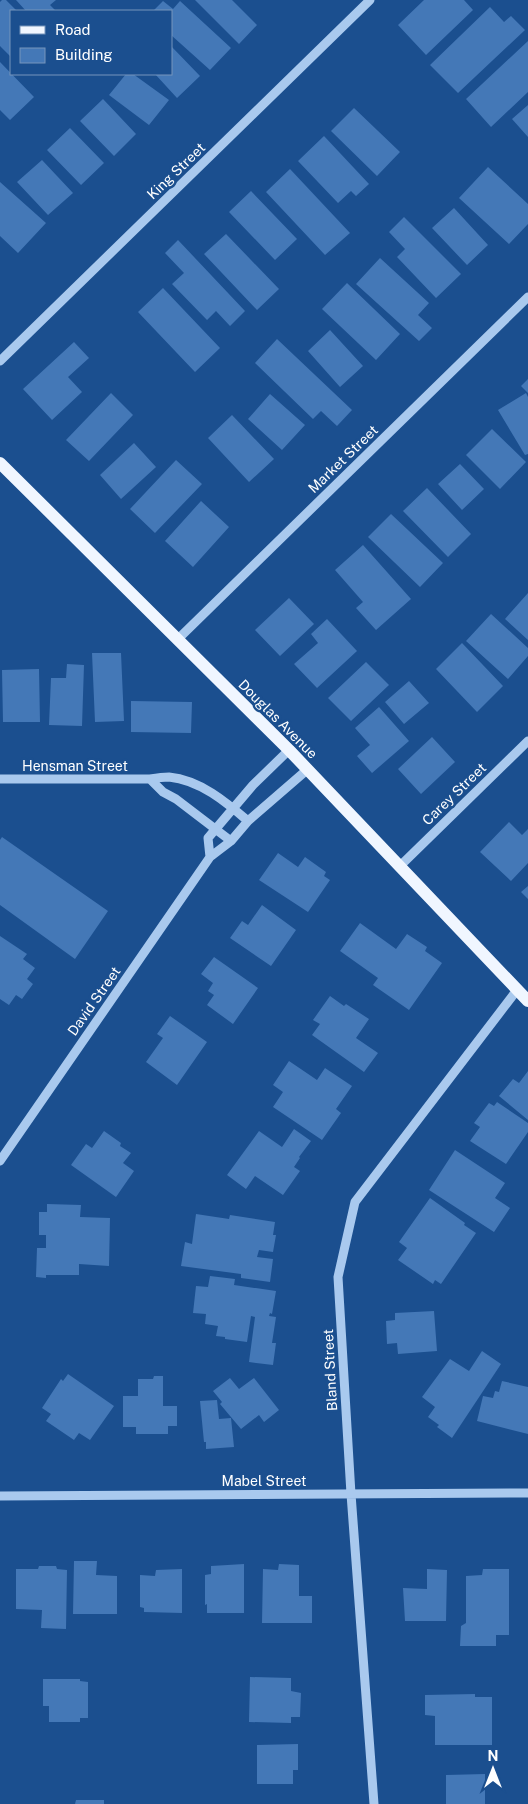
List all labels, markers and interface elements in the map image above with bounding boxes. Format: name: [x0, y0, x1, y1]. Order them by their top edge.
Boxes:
legend: [10, 10, 172, 75]
text: Road: [55, 21, 91, 38]
text: Building: [55, 46, 113, 63]
street label: King Street: [144, 139, 208, 203]
street label: Market Street: [305, 422, 381, 496]
street label: Douglas Avenue: [235, 676, 321, 762]
street label: Hensman Street: [22, 758, 128, 774]
street label: Carey Street: [419, 760, 489, 828]
street label: David Street: [64, 963, 124, 1039]
street label: Bland Street: [320, 1329, 340, 1411]
street label: Mabel Street: [222, 1473, 306, 1489]
north arrow: [468, 1744, 518, 1794]
text: N: [488, 1748, 498, 1764]

